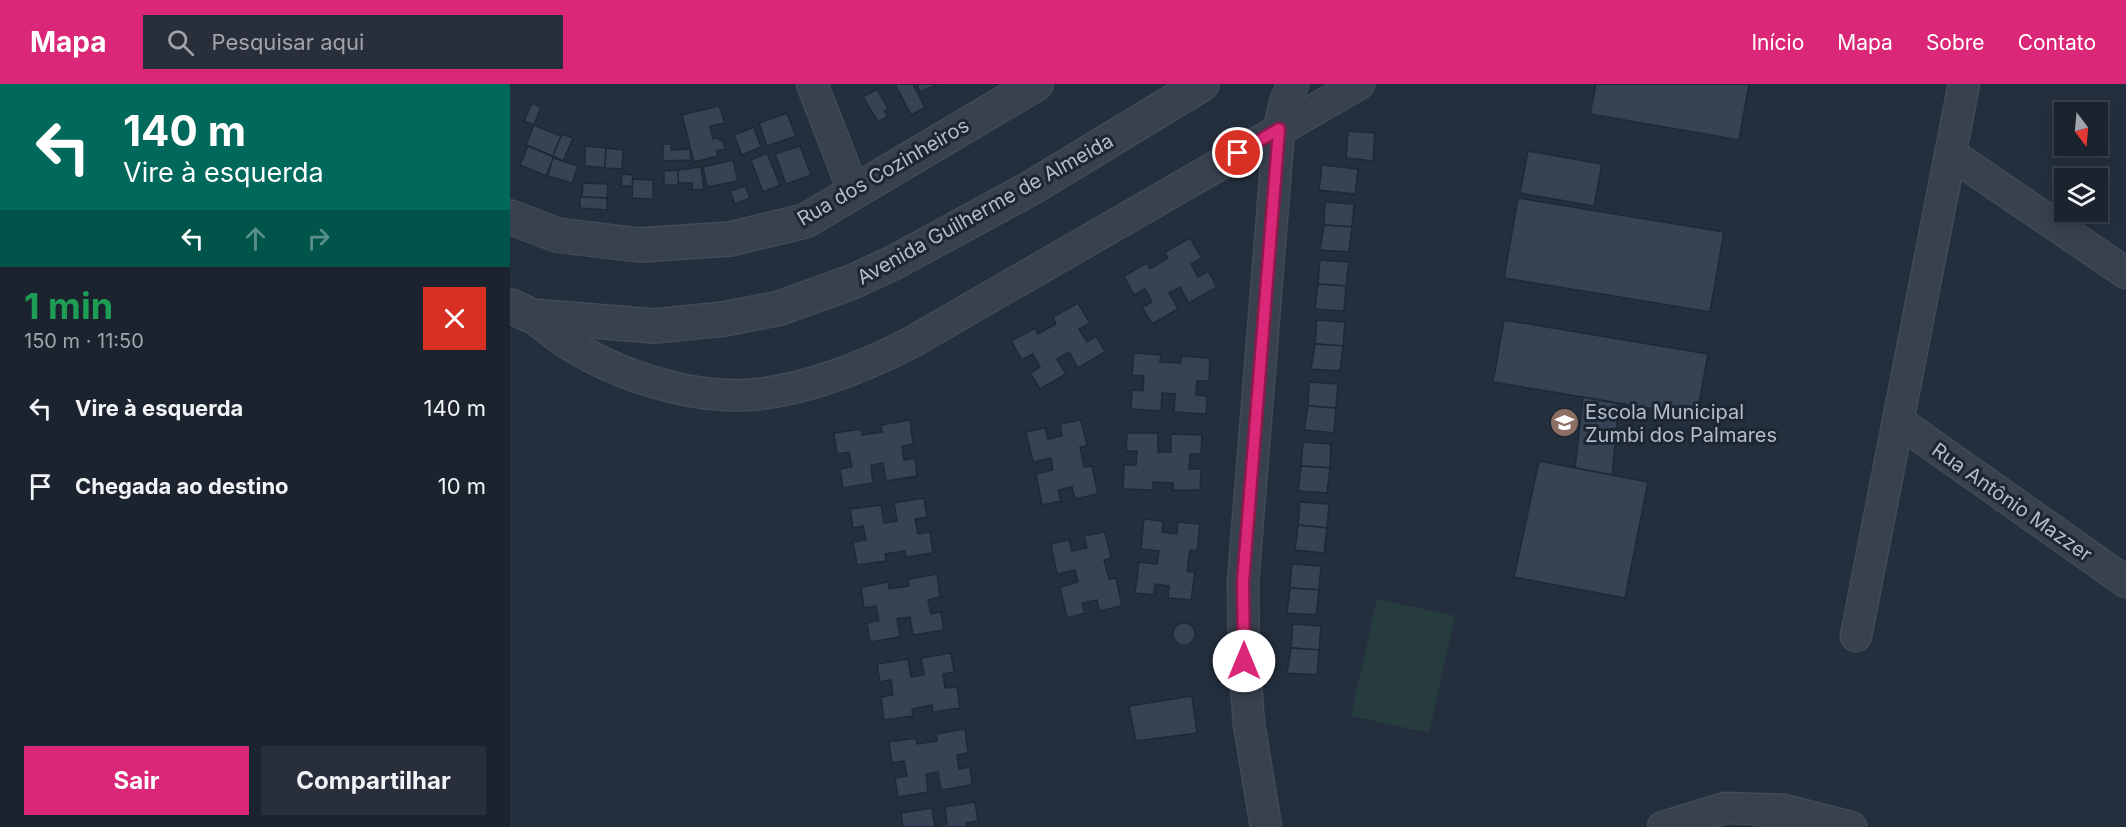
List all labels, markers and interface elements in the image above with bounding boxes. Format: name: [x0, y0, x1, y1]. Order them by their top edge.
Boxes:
search box: [143, 15, 563, 69]
text: Mapa: [30, 25, 107, 59]
icon: search: [164, 26, 197, 59]
text: Pesquisar aqui: [212, 29, 364, 55]
text: Início: [1751, 30, 1804, 55]
text: Mapa: [1837, 30, 1893, 55]
text: Sobre: [1926, 30, 1985, 55]
text: Contato: [2018, 30, 2096, 55]
north arrow: [2054, 102, 2108, 156]
map controls: [2054, 102, 2108, 222]
text: 140 m: [123, 105, 246, 156]
icon: left: [24, 108, 102, 186]
street label: Rua dos Cozinheiros: [793, 113, 973, 231]
pin: [1212, 127, 1263, 178]
street label: Avenida Guilherme de Almeida: [853, 128, 1117, 290]
icon: arrive: [1221, 136, 1254, 169]
text: Vire à esquerda: [123, 156, 324, 189]
button: layers: [2054, 168, 2108, 222]
icon: left: [176, 222, 209, 255]
icon: ahead: [239, 222, 272, 255]
icon: right: [302, 222, 335, 255]
text: 1 min: [24, 284, 113, 328]
button: close: [423, 287, 486, 350]
text: 150 m · 11:50: [24, 329, 144, 353]
icon: left: [24, 392, 57, 425]
text: Vire à esquerda: [75, 395, 243, 421]
text: 140 m: [424, 395, 486, 421]
place label: Escola Municipal Zumbi dos Palmares: [1585, 400, 1777, 447]
school or university icon: Escola Municipal Zumbi dos Palmares: [1548, 407, 1580, 439]
street label: Rua Antônio Mazzer: [1927, 438, 2097, 567]
icon: arrive: [24, 470, 57, 503]
text: Chegada ao destino: [75, 473, 289, 499]
text: 10 m: [438, 473, 486, 499]
position arrow: [1212, 629, 1276, 693]
button: Sair: [24, 746, 249, 815]
button: Compartilhar: [261, 746, 486, 815]

